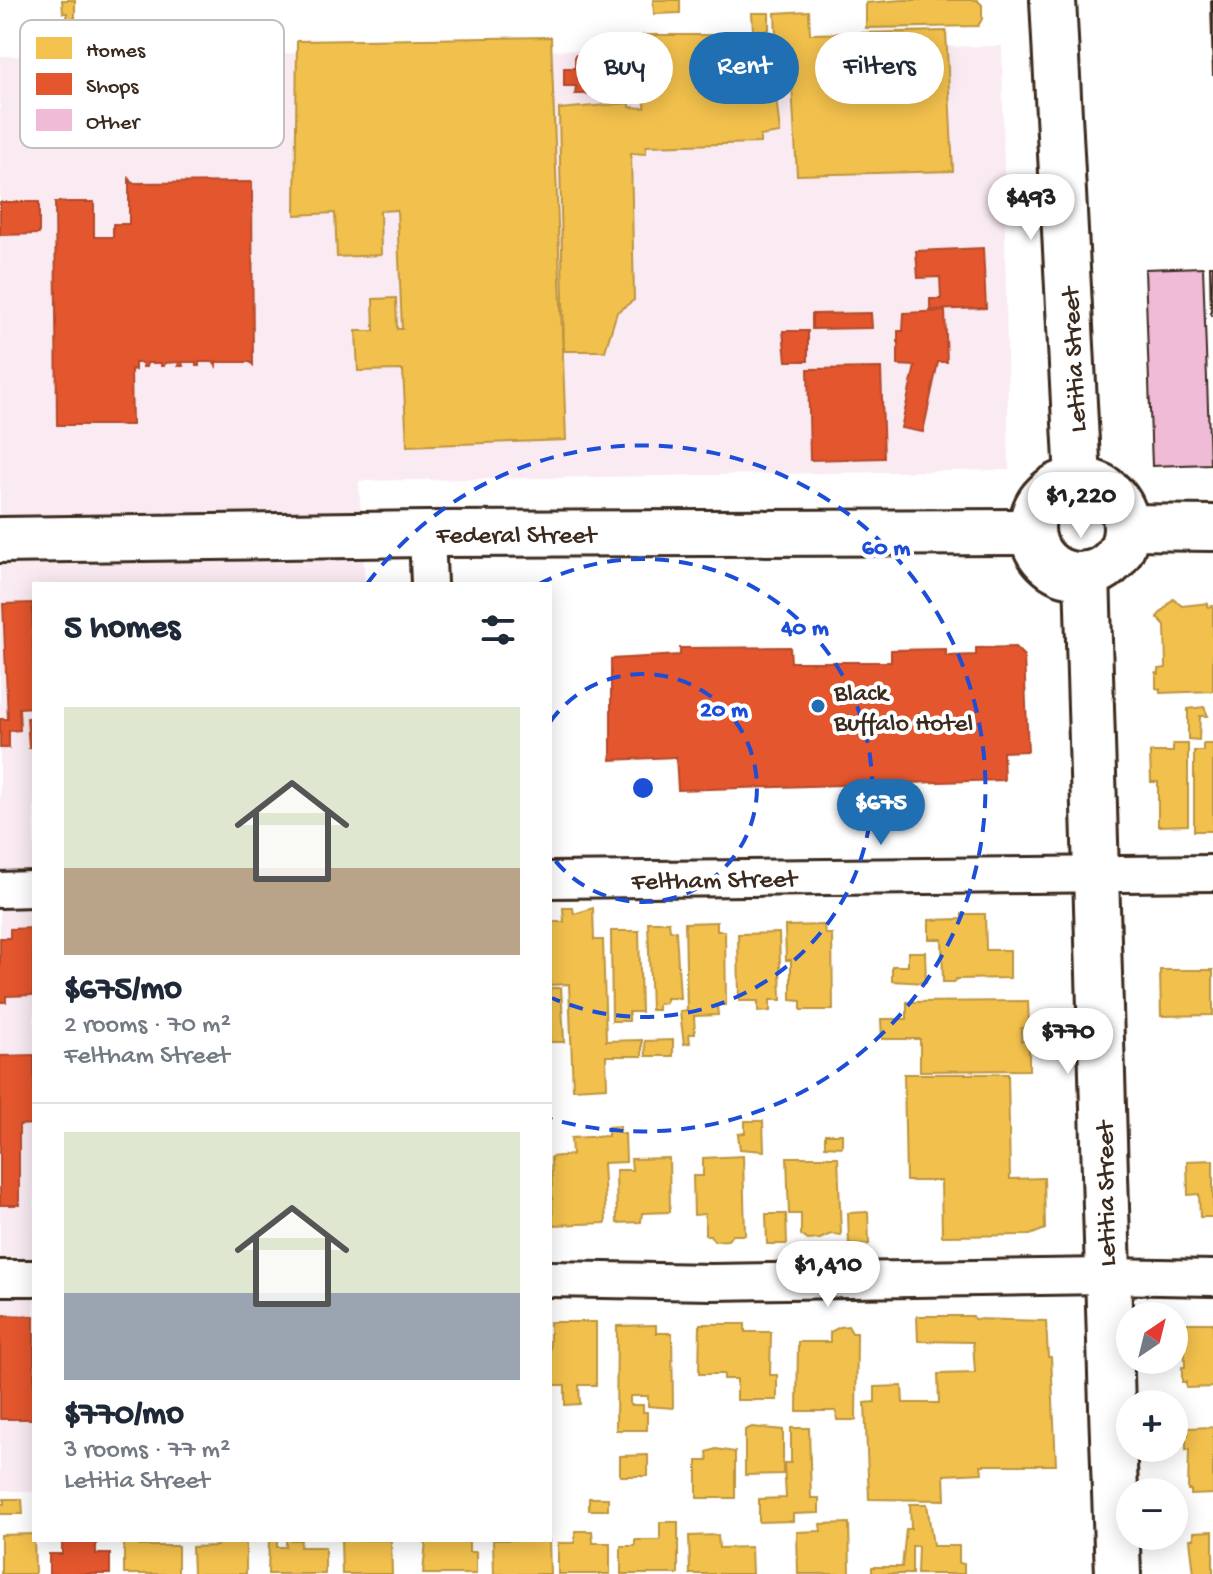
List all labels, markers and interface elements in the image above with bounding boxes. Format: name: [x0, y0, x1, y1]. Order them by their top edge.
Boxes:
legend: [20, 20, 284, 148]
chip: Buy: [576, 32, 673, 104]
chip: Rent: [689, 32, 799, 104]
chip: Filters: [815, 32, 944, 104]
text: Homes: [86, 39, 146, 65]
text: Shops: [86, 75, 139, 101]
text: Other: [86, 111, 141, 137]
pin: $493: [984, 174, 1078, 242]
text: $493: [1006, 184, 1056, 215]
street label: Letitia Street: [1057, 284, 1096, 433]
pin: $1,220: [1016, 472, 1146, 540]
text: $1,220: [1046, 482, 1116, 513]
street label: Federal Street: [435, 522, 599, 553]
text: 60 m: [862, 535, 910, 564]
icon: filters: [476, 608, 520, 652]
text: 5 homes: [64, 610, 180, 650]
text: 40 m: [780, 615, 829, 644]
place label: Black Buffalo Hotel: [833, 680, 973, 741]
text: 20 m: [700, 697, 748, 726]
marker: Black Buffalo Hotel: [809, 697, 827, 715]
icon: home: [220, 759, 364, 903]
centre of rings: [629, 774, 657, 802]
pin: $675: [834, 779, 928, 847]
text: $675: [855, 789, 907, 820]
street label: Feltham Street: [630, 866, 799, 899]
text: $675/mo: [64, 971, 182, 1011]
pin: $770: [1021, 1008, 1115, 1076]
text: 2 rooms · 70 m²: [64, 1011, 231, 1042]
text: $770: [1041, 1018, 1095, 1049]
text: Feltham Street: [64, 1042, 229, 1073]
street label: Letitia Street: [1092, 1119, 1125, 1267]
icon: home: [220, 1184, 364, 1328]
pin: $1,410: [763, 1241, 893, 1309]
text: $1,410: [794, 1251, 862, 1282]
north arrow: [1116, 1302, 1188, 1374]
map controls: [1116, 1302, 1188, 1550]
button: +: [1116, 1390, 1188, 1462]
text: $770/mo: [64, 1396, 184, 1436]
text: 3 rooms · 77 m²: [64, 1436, 230, 1467]
text: Letitia Street: [64, 1467, 209, 1498]
button: −: [1116, 1478, 1188, 1550]

